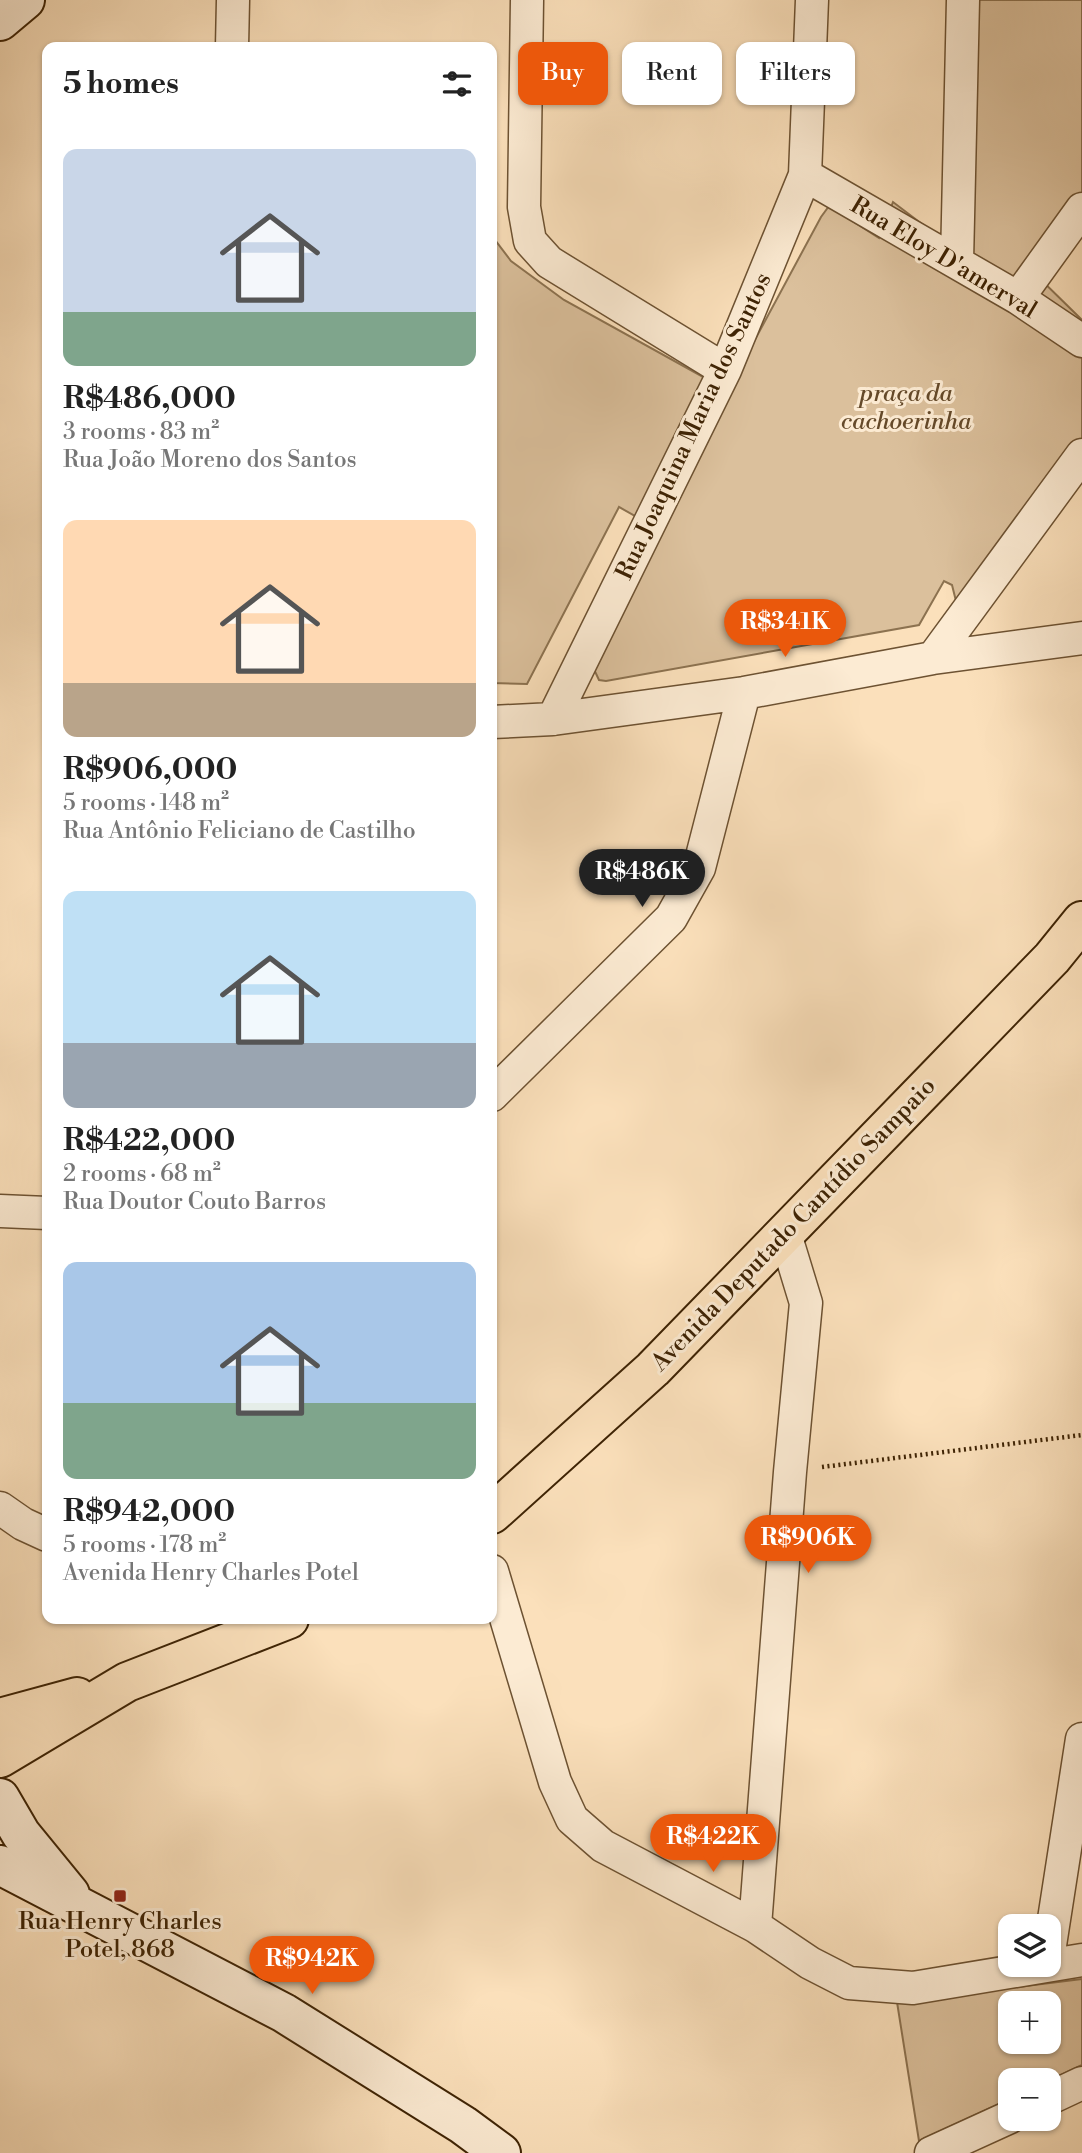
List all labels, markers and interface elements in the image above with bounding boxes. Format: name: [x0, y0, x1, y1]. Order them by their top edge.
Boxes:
chip: Buy: [518, 42, 608, 105]
chip: Rent: [622, 42, 722, 105]
chip: Filters: [736, 42, 855, 105]
text: 5 homes: [63, 65, 179, 103]
icon: filters: [438, 65, 476, 103]
street label: Rua Eloy D'amerval: [845, 190, 1042, 325]
icon: home: [207, 195, 333, 321]
street label: Rua Joaquina Maria dos Santos: [609, 268, 778, 585]
park label: praça da cachoerinha: [841, 379, 972, 437]
text: R$486,000: [63, 380, 236, 418]
text: 3 rooms · 83 m²: [63, 418, 219, 446]
text: Rua João Moreno dos Santos: [63, 446, 357, 474]
icon: home: [207, 566, 333, 692]
pin: R$341K: [728, 600, 842, 659]
text: R$341K: [740, 608, 830, 636]
text: R$906,000: [63, 751, 237, 789]
text: 5 rooms · 148 m²: [63, 789, 229, 817]
text: Rua Antônio Feliciano de Castilho: [63, 817, 416, 845]
pin: R$486K: [585, 850, 699, 909]
text: R$486K: [595, 858, 689, 886]
icon: home: [207, 937, 333, 1063]
street label: Avenida Deputado Cantídio Sampaio: [644, 1071, 942, 1379]
text: R$422,000: [63, 1122, 235, 1160]
text: 2 rooms · 68 m²: [63, 1160, 221, 1188]
text: Rua Doutor Couto Barros: [63, 1188, 326, 1216]
icon: home: [207, 1308, 333, 1434]
text: R$942,000: [63, 1493, 235, 1531]
pin: R$906K: [751, 1516, 865, 1575]
text: R$906K: [760, 1524, 856, 1552]
text: 5 rooms · 178 m²: [63, 1531, 226, 1559]
text: Avenida Henry Charles Potel: [63, 1559, 359, 1587]
pin: R$422K: [656, 1814, 770, 1874]
text: R$422K: [666, 1823, 760, 1851]
marker: Rua Henry Charles Potel, 868: [112, 1888, 128, 1904]
place label: Rua Henry Charles Potel, 868: [18, 1907, 222, 1965]
map controls: [998, 1914, 1061, 2131]
button: layers: [998, 1914, 1061, 1977]
pin: R$942K: [255, 1937, 369, 1996]
text: R$942K: [265, 1945, 359, 1973]
button: +: [998, 1991, 1061, 2054]
button: −: [998, 2068, 1061, 2131]

